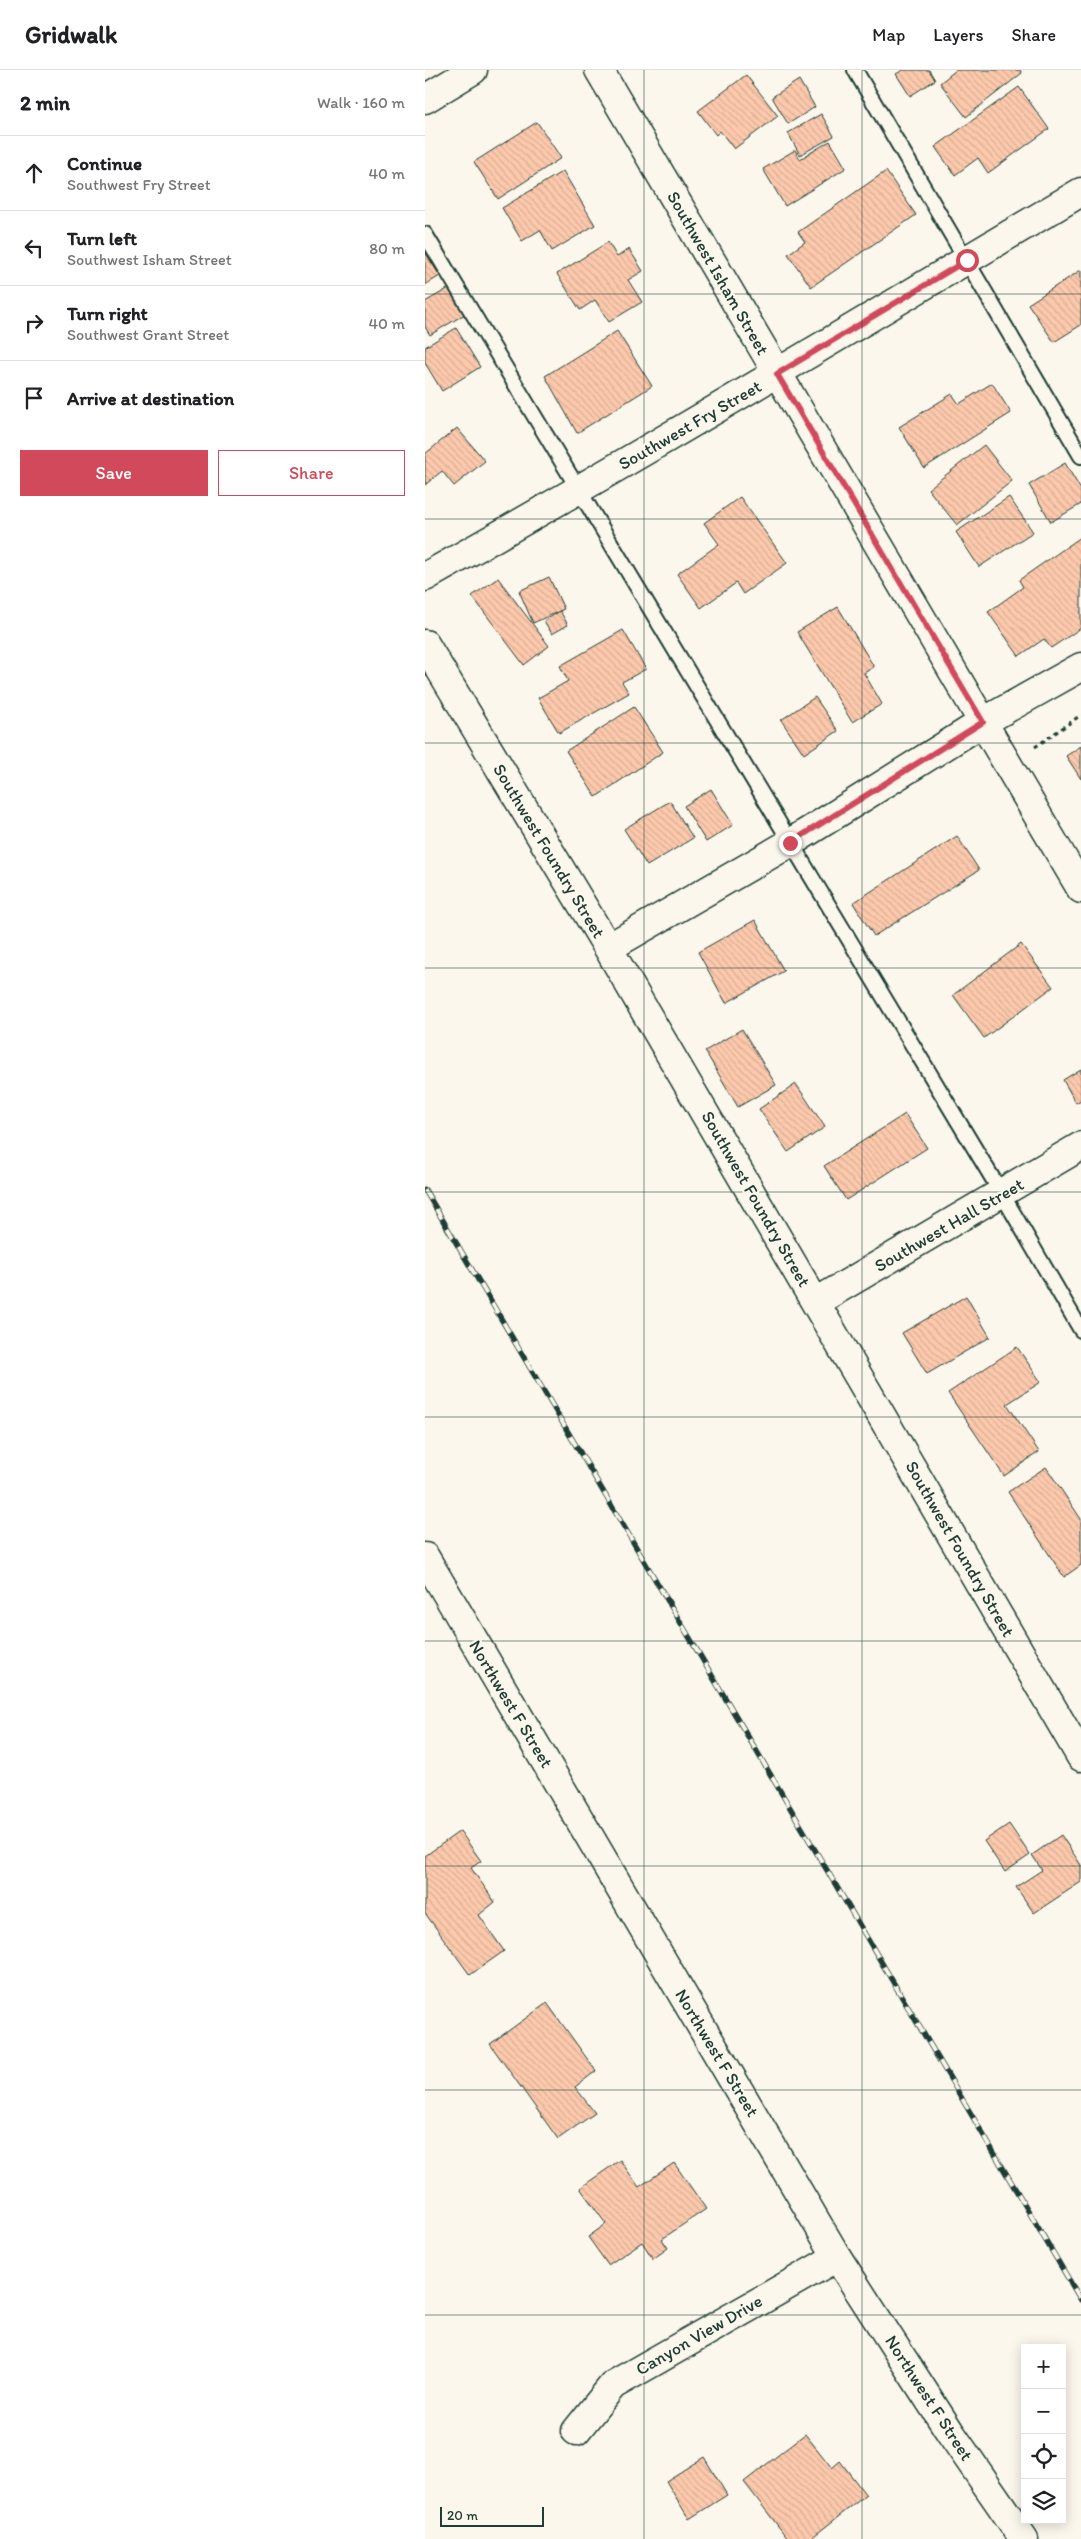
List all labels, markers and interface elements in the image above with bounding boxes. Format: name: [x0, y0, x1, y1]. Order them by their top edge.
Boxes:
text: Gridwalk: [25, 20, 117, 49]
text: Map: [872, 24, 905, 46]
text: Layers: [933, 24, 983, 46]
text: Share: [1011, 24, 1056, 46]
text: 2 min: [20, 90, 70, 115]
text: Walk · 160 m: [317, 93, 405, 112]
text: Continue: [67, 152, 142, 175]
icon: ahead: [20, 159, 48, 187]
text: 40 m: [368, 164, 405, 183]
text: Southwest Fry Street: [67, 175, 211, 194]
street label: Southwest Isham Street: [662, 187, 774, 359]
text: Turn left: [67, 227, 137, 250]
icon: left: [20, 234, 48, 262]
text: 80 m: [369, 239, 405, 258]
route start: [956, 249, 979, 272]
text: Southwest Isham Street: [67, 250, 232, 269]
text: Turn right: [67, 302, 148, 325]
icon: right: [20, 309, 48, 337]
text: 40 m: [368, 314, 405, 333]
text: Southwest Grant Street: [67, 325, 229, 344]
street label: Southwest Fry Street: [615, 375, 766, 475]
icon: arrive: [20, 384, 48, 412]
text: Arrive at destination: [67, 387, 234, 410]
button: Save: [20, 450, 208, 496]
button: Share: [218, 450, 405, 496]
street label: Southwest Foundry Street: [488, 760, 610, 942]
route end: [779, 832, 802, 855]
street label: Southwest Foundry Street: [697, 1107, 816, 1291]
street label: Southwest Hall Street: [870, 1173, 1028, 1277]
street label: Southwest Foundry Street: [901, 1457, 1020, 1641]
street label: Northwest F Street: [464, 1636, 558, 1772]
street label: Northwest F Street: [670, 1985, 764, 2121]
street label: Canyon View Drive: [632, 2290, 766, 2380]
street label: Northwest F Street: [880, 2331, 978, 2465]
map controls: [1021, 2344, 1066, 2524]
button: +: [1021, 2344, 1066, 2389]
button: −: [1021, 2389, 1066, 2434]
button: locate: [1021, 2434, 1066, 2479]
button: layers: [1021, 2479, 1066, 2524]
scale bar: [440, 2504, 544, 2527]
text: 20 m: [447, 2507, 478, 2524]

